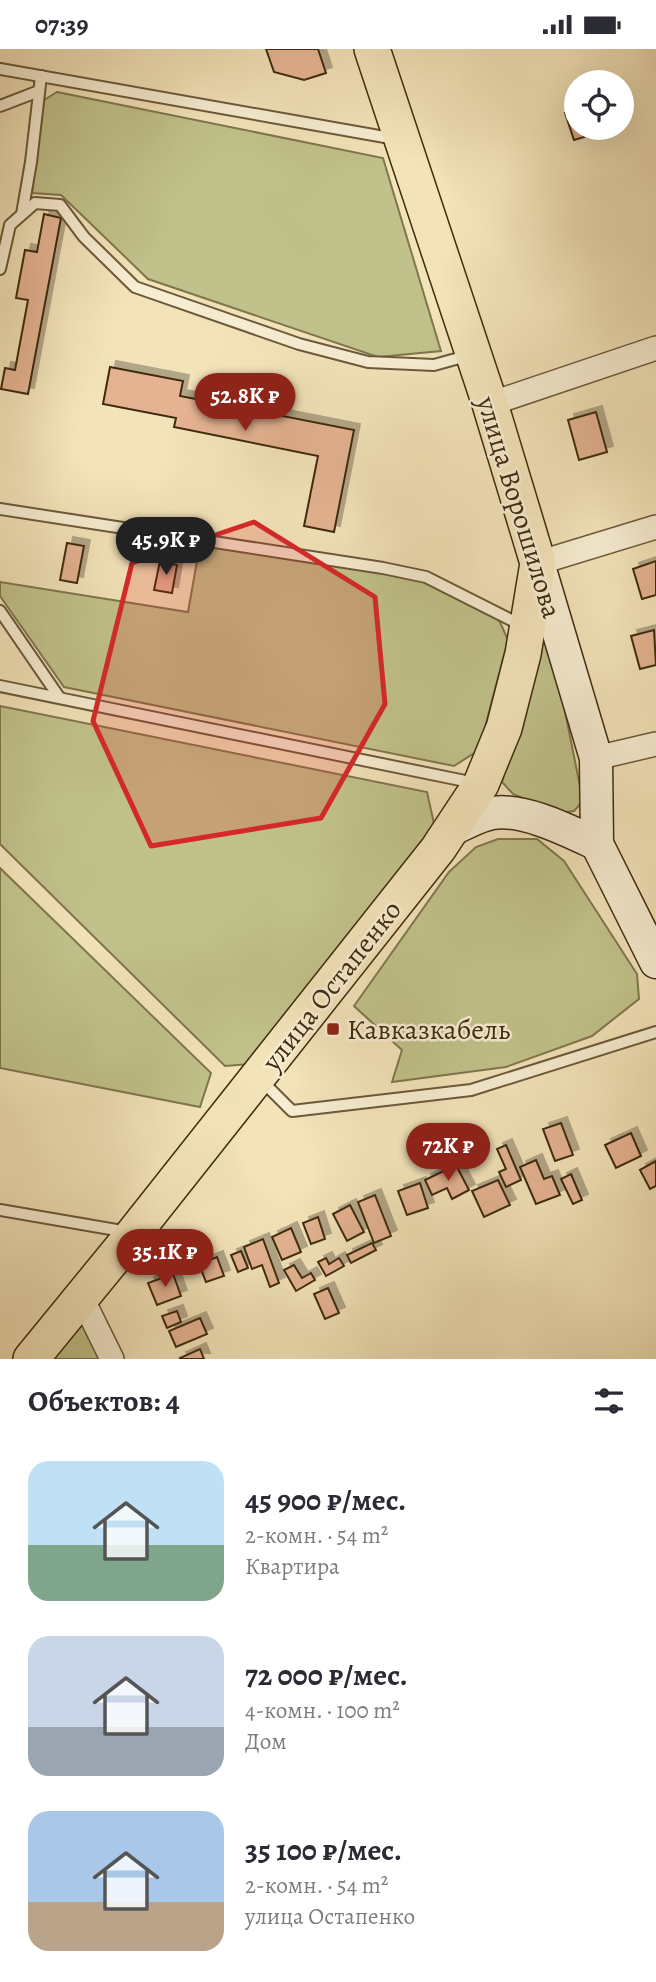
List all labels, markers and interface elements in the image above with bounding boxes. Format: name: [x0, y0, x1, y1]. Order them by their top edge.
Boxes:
text: 07:39: [35, 7, 89, 42]
map controls: [564, 70, 634, 140]
button: locate: [564, 70, 634, 140]
pin: 52.8K ₽: [180, 373, 310, 433]
text: 52.8K ₽: [210, 380, 280, 411]
street label: улица Ворошилова: [467, 391, 571, 623]
pin: 45.9K ₽: [101, 517, 231, 577]
text: 45.9K ₽: [132, 524, 200, 555]
street label: улица Остапенко: [252, 892, 410, 1080]
place label: Кавказкабель: [347, 1011, 510, 1049]
marker: Кавказкабель: [325, 1021, 341, 1037]
pin: 72K ₽: [399, 1123, 497, 1183]
text: 72K ₽: [422, 1130, 474, 1161]
pin: 35.1K ₽: [100, 1229, 230, 1289]
text: 35.1K ₽: [132, 1236, 198, 1267]
text: Объектов: 4: [28, 1381, 180, 1421]
icon: filters: [590, 1382, 628, 1420]
text: 45 900 ₽/мес.: [245, 1480, 406, 1520]
icon: home: [84, 1489, 168, 1573]
text: 2-комн. · 54 m²: [245, 1520, 388, 1551]
text: Квартира: [245, 1551, 340, 1582]
text: 72 000 ₽/мес.: [245, 1655, 408, 1695]
icon: home: [84, 1664, 168, 1748]
text: 4-комн. · 100 m²: [245, 1695, 400, 1726]
text: Дом: [245, 1726, 287, 1757]
text: 35 100 ₽/мес.: [245, 1830, 402, 1870]
icon: home: [84, 1839, 168, 1923]
text: 2-комн. · 54 m²: [245, 1870, 388, 1901]
text: улица Остапенко: [245, 1901, 415, 1932]

